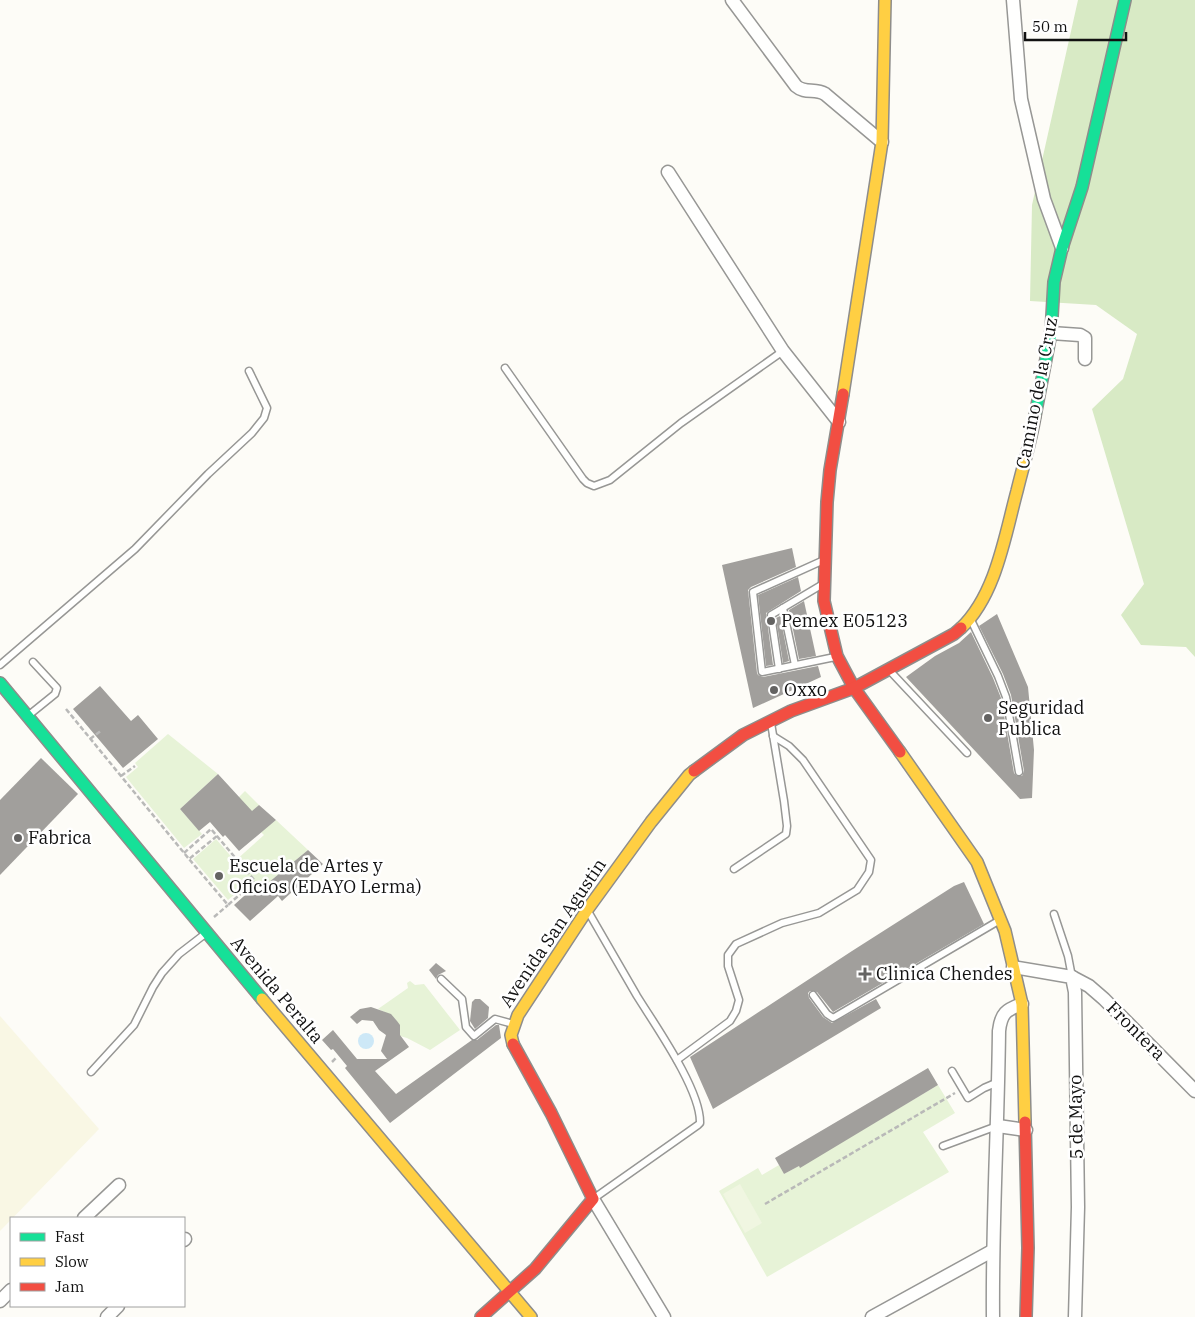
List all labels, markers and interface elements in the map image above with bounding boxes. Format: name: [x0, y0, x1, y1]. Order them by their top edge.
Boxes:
scale bar: [1025, 10, 1126, 42]
text: 50 m: [1032, 17, 1068, 36]
street label: Camino de la Cruz: [1011, 315, 1063, 471]
place label: Pemex E05123: [781, 609, 908, 632]
marker: Pemex E05123: [765, 615, 777, 627]
place label: Oxxo: [784, 678, 827, 701]
marker: Oxxo: [768, 684, 780, 696]
place label: Seguridad Publica: [998, 696, 1085, 740]
marker: Seguridad Publica: [982, 712, 994, 724]
place label: Fabrica: [28, 826, 92, 849]
marker: Fabrica: [12, 832, 24, 844]
place label: Escuela de Artes y Oficios (EDAYO Lerma): [229, 854, 422, 898]
street label: Avenida San Agustin: [494, 854, 611, 1012]
marker: Escuela de Artes y Oficios (EDAYO Lerma): [213, 870, 225, 882]
street label: Avenida Peralta: [226, 931, 329, 1048]
place label: Clinica Chendes: [876, 962, 1013, 985]
marker: Clinica Chendes: [858, 967, 872, 981]
street label: Frontera: [1102, 996, 1171, 1065]
street label: 5 de Mayo: [1063, 1074, 1088, 1160]
legend: [10, 1217, 185, 1307]
text: Fast: [55, 1227, 85, 1246]
text: Slow: [55, 1252, 89, 1271]
text: Jam: [55, 1277, 84, 1296]

